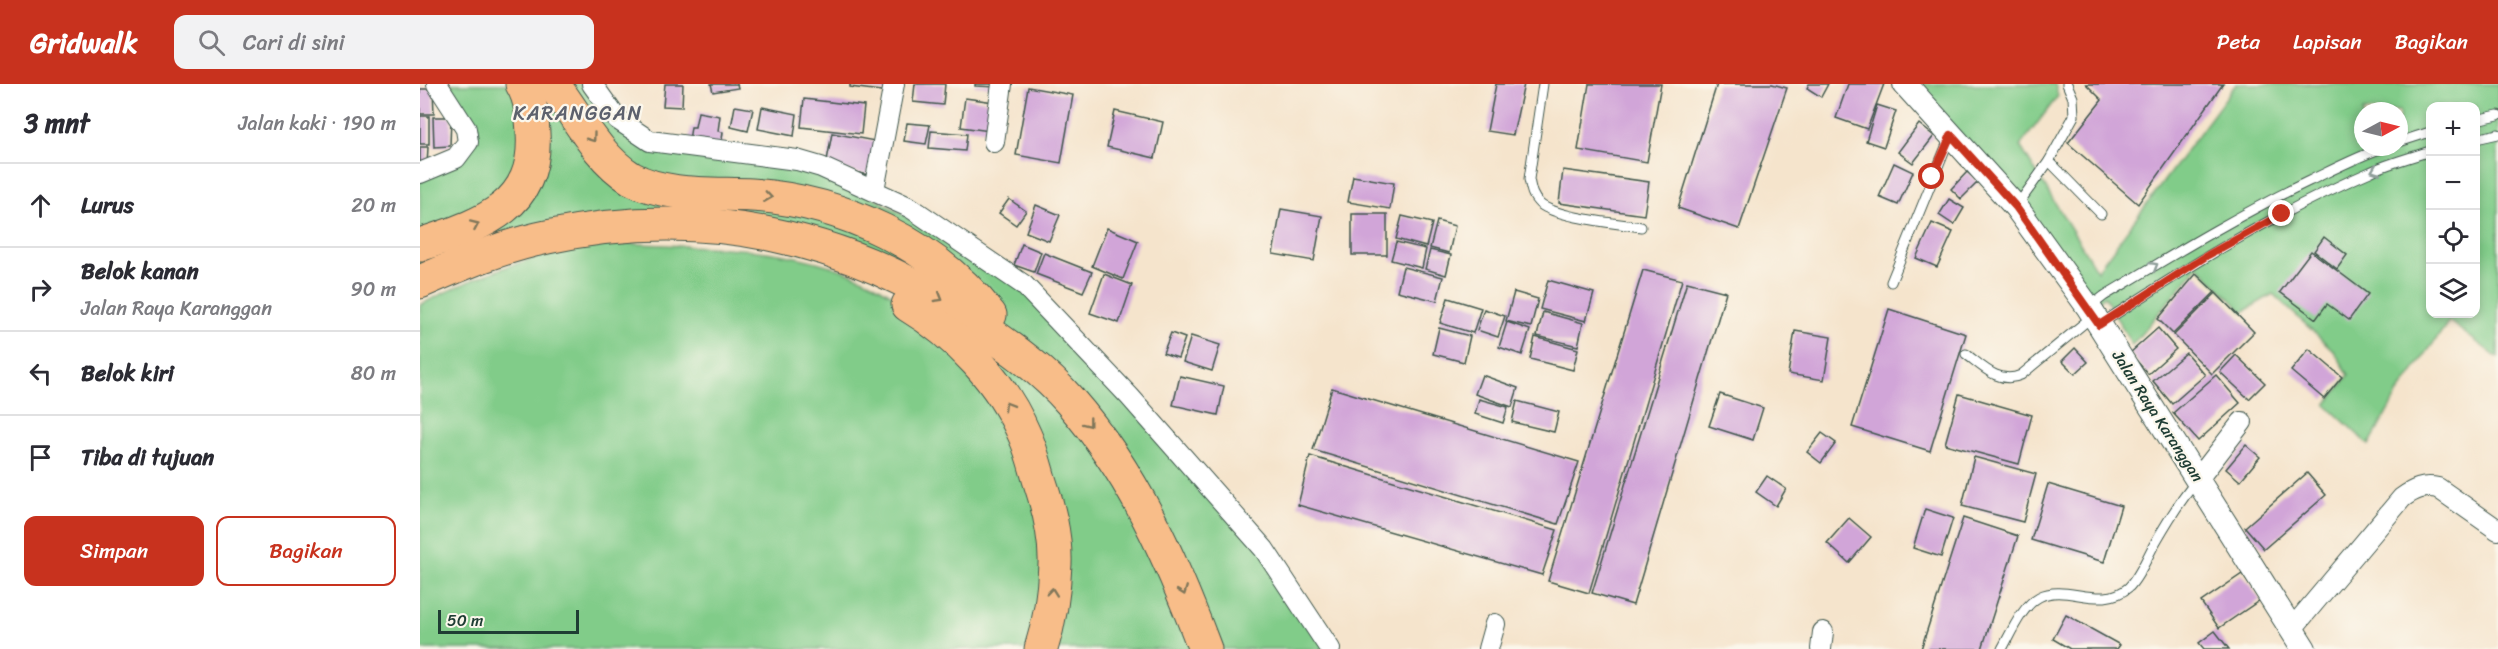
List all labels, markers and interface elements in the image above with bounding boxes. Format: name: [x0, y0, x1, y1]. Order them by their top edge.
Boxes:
search box: [174, 15, 594, 69]
text: Gridwalk: [30, 18, 138, 67]
text: Cari di sini: [243, 23, 345, 62]
text: Peta: [2217, 23, 2260, 61]
text: Lapisan: [2293, 23, 2362, 61]
text: Bagikan: [2395, 23, 2468, 61]
icon: search: [195, 26, 228, 59]
district label: KARANGGAN: [513, 96, 643, 131]
text: 3 mnt: [24, 100, 90, 146]
north arrow: [2354, 102, 2408, 156]
map controls: [2426, 102, 2480, 318]
button: +: [2426, 102, 2480, 156]
text: Jalan kaki · 190 m: [238, 106, 396, 141]
one-way arrow: [585, 132, 596, 143]
button: −: [2426, 156, 2480, 210]
route start: [1918, 163, 1944, 189]
one-way arrow: [2370, 163, 2381, 175]
text: Lurus: [81, 186, 134, 225]
text: 20 m: [351, 188, 396, 223]
icon: ahead: [24, 189, 57, 222]
one-way arrow: [763, 191, 772, 203]
route end: [2268, 200, 2294, 226]
button: locate: [2426, 210, 2480, 264]
one-way arrow: [468, 221, 479, 233]
text: Belok kanan: [81, 252, 199, 291]
one-way arrow: [2148, 262, 2158, 274]
button: layers: [2426, 264, 2480, 318]
text: 90 m: [351, 272, 396, 307]
icon: right: [24, 273, 57, 306]
text: Jalan Raya Karanggan: [81, 291, 272, 326]
one-way arrow: [933, 291, 943, 302]
street label: Jalan Raya Karanggan: [2104, 343, 2212, 488]
text: Belok kiri: [81, 354, 174, 393]
text: 80 m: [351, 356, 396, 391]
icon: left: [24, 357, 57, 390]
one-way arrow: [1004, 402, 1015, 412]
one-way arrow: [1080, 416, 1091, 427]
text: Tiba di tujuan: [81, 438, 214, 477]
icon: arrive: [24, 441, 57, 474]
button: Simpan: [24, 516, 204, 586]
button: Bagikan: [216, 516, 396, 586]
one-way arrow: [1176, 586, 1189, 596]
one-way arrow: [1045, 587, 1058, 596]
text: 50 m: [447, 606, 483, 635]
scale bar: [438, 607, 579, 634]

